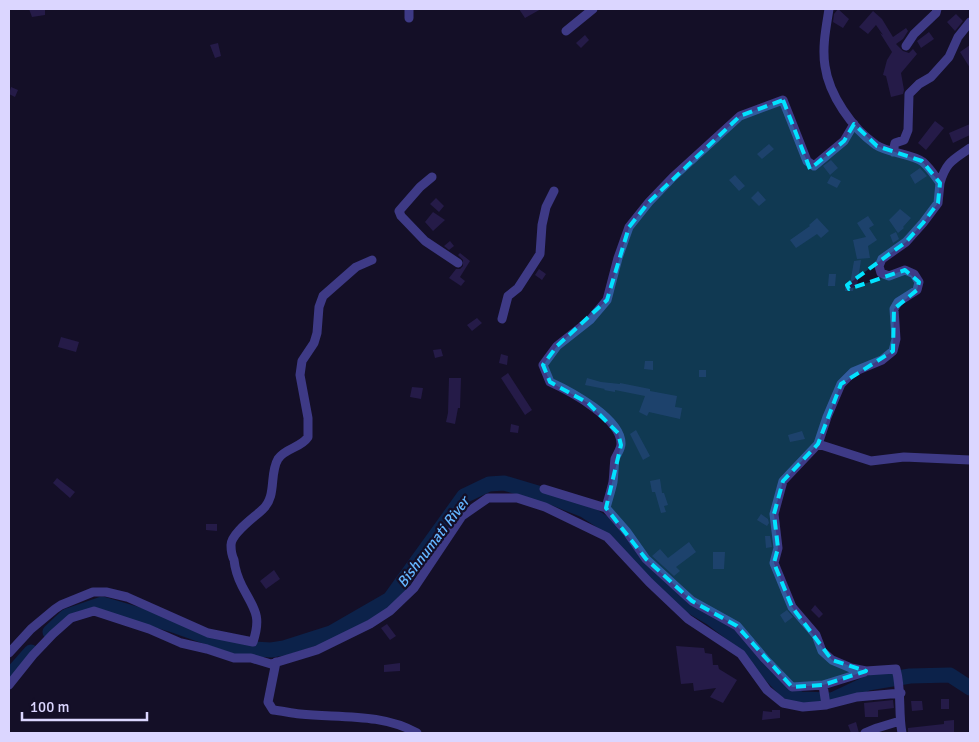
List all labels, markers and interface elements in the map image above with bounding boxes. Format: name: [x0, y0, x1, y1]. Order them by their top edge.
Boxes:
water label: Bishnumati River: [393, 491, 474, 591]
scale bar: [22, 690, 148, 722]
text: 100 m: [30, 698, 70, 716]

